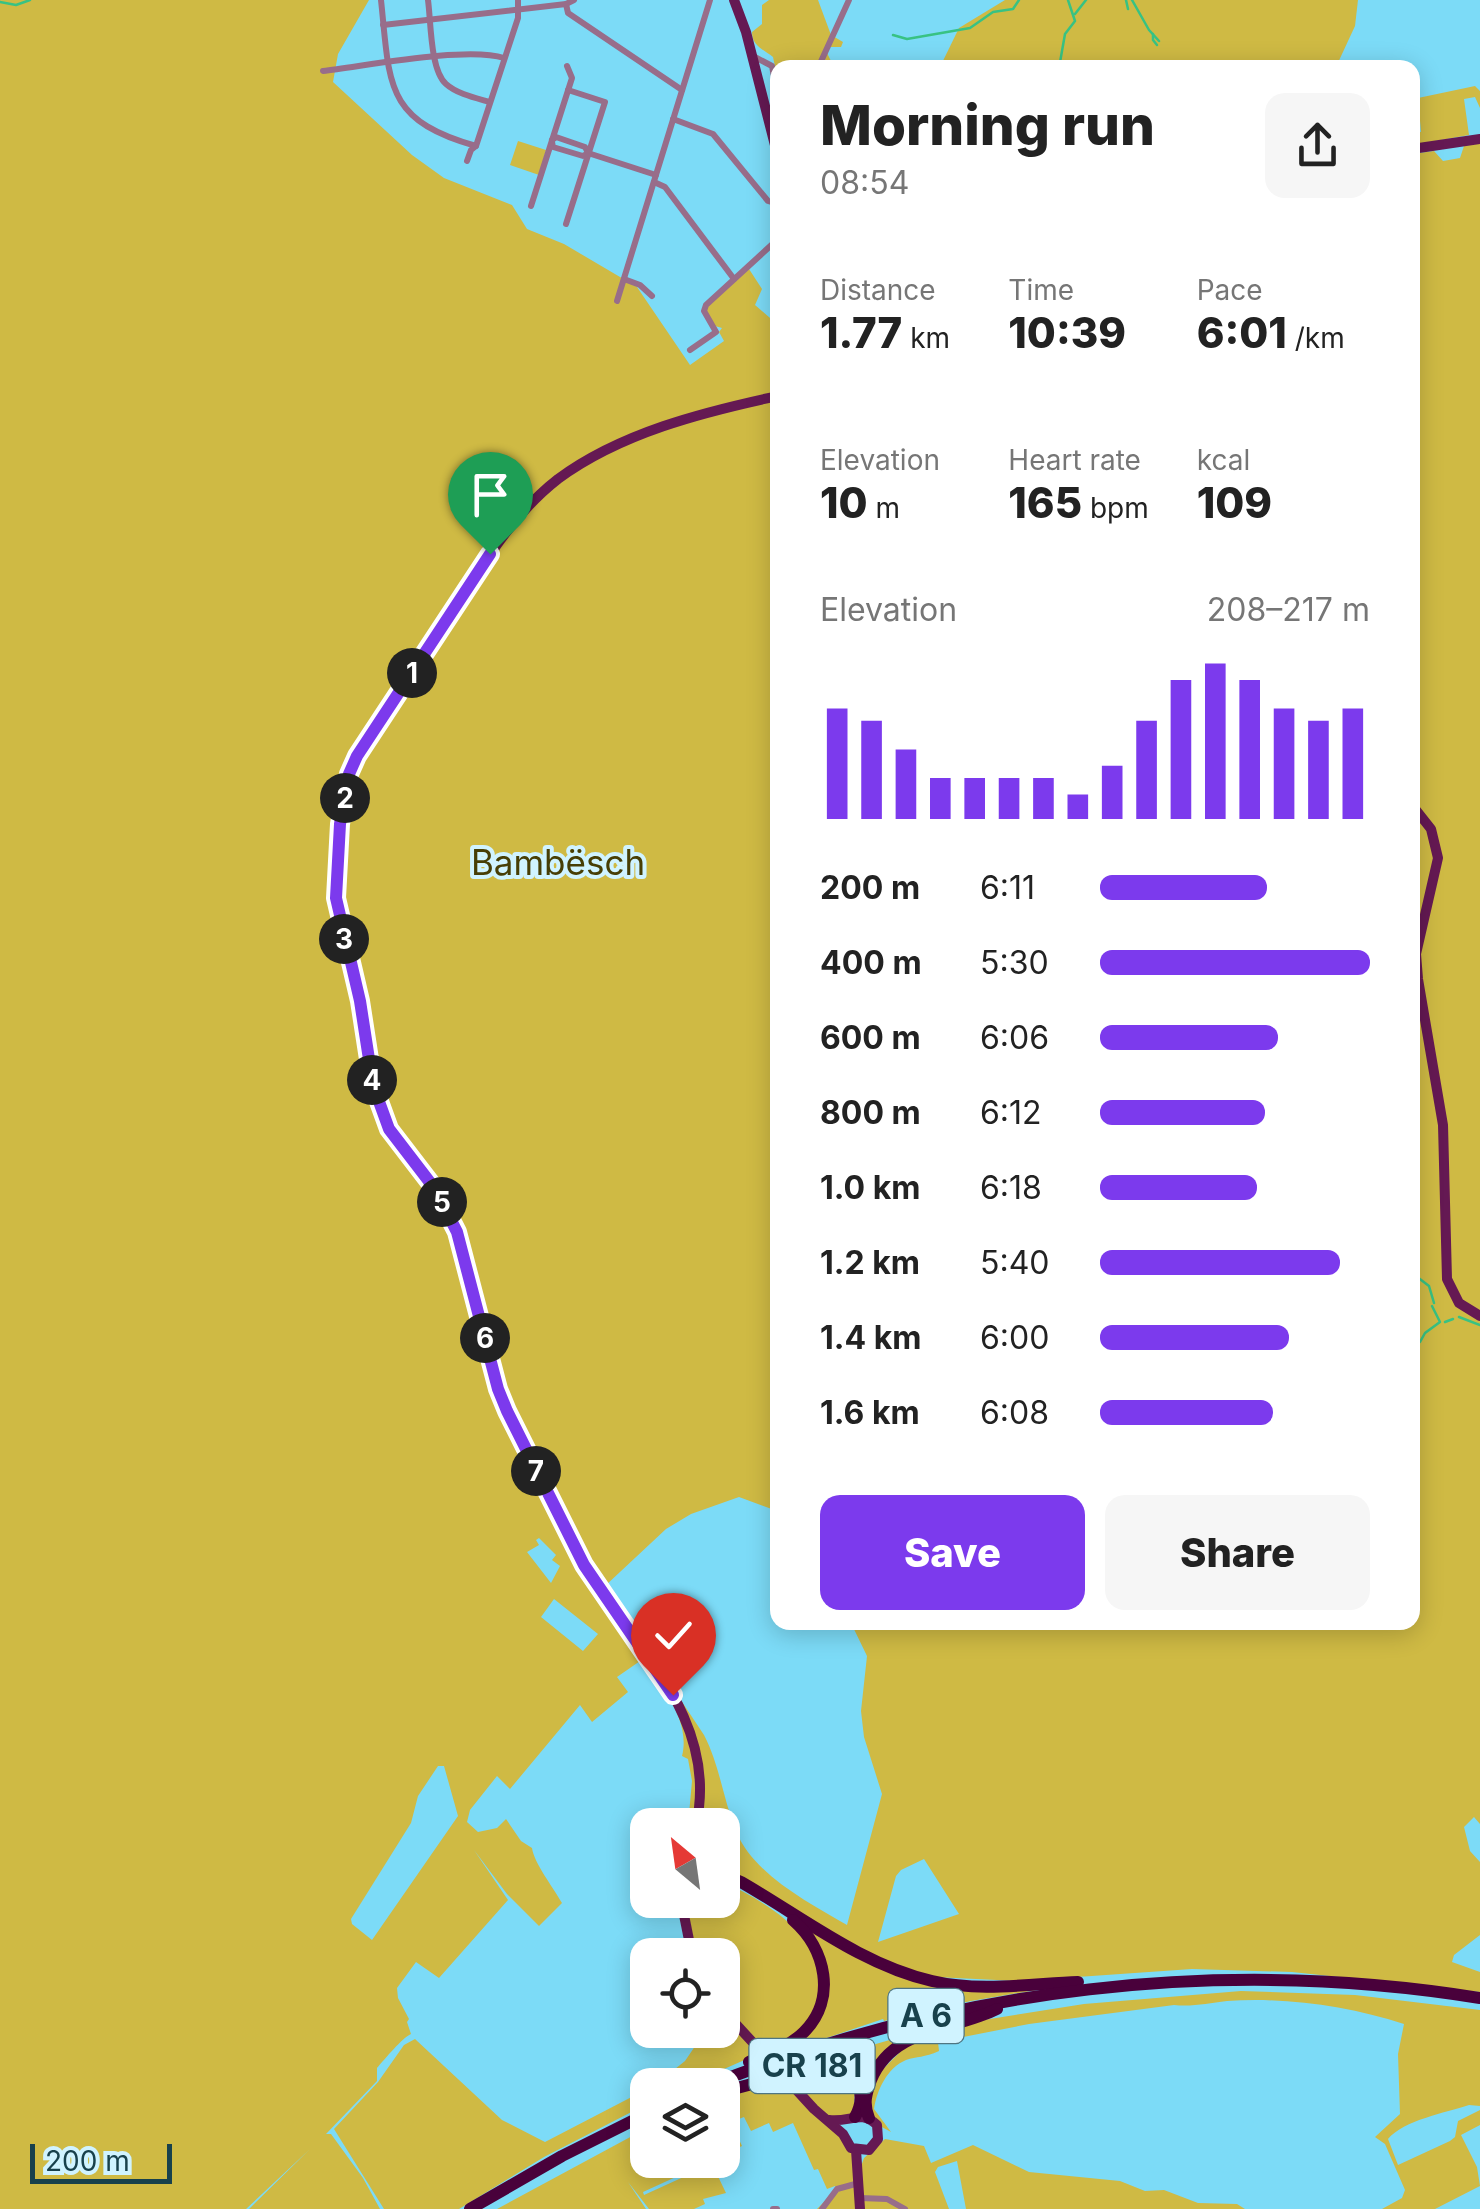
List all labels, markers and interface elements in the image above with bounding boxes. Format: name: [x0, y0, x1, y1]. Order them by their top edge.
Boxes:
text: Morning run: [820, 92, 1155, 158]
button: share: [1265, 93, 1370, 198]
text: 08:54: [820, 163, 909, 202]
text: Distance: [820, 273, 936, 307]
text: Time: [1008, 273, 1074, 307]
text: Pace: [1197, 273, 1263, 307]
text: 1.77: [820, 307, 902, 358]
text: 10:39: [1008, 307, 1126, 358]
text: 6:01: [1197, 307, 1287, 358]
text: km: [902, 321, 950, 355]
text: /km: [1287, 321, 1345, 355]
text: Elevation: [820, 443, 940, 477]
text: Heart rate: [1008, 443, 1141, 477]
text: kcal: [1197, 443, 1250, 477]
pin: [448, 452, 533, 555]
icon: arrive: [463, 467, 518, 522]
text: 10: [820, 477, 868, 528]
text: 165: [1008, 477, 1082, 528]
text: 109: [1197, 477, 1272, 528]
text: m: [868, 491, 900, 525]
text: bpm: [1082, 491, 1149, 525]
text: Elevation: [820, 590, 957, 629]
text: 208–217 m: [1207, 590, 1370, 629]
pin: 1: [387, 648, 437, 698]
text: 1: [406, 656, 418, 690]
pin: 2: [320, 773, 370, 823]
text: 2: [336, 781, 354, 815]
park label: Bambësch: [471, 841, 645, 883]
text: 200 m: [820, 868, 920, 907]
text: 6:11: [980, 868, 1035, 907]
pin: 3: [319, 914, 369, 964]
text: 3: [335, 922, 353, 956]
text: 400 m: [820, 943, 922, 982]
text: 5:30: [980, 943, 1049, 982]
text: 600 m: [820, 1018, 921, 1057]
text: 6:06: [980, 1018, 1049, 1057]
pin: 4: [347, 1055, 397, 1105]
text: 4: [363, 1063, 381, 1097]
text: 800 m: [820, 1093, 921, 1132]
text: 6:12: [980, 1093, 1042, 1132]
text: 1.0 km: [820, 1168, 920, 1207]
text: 6:18: [980, 1168, 1042, 1207]
pin: 5: [417, 1177, 467, 1227]
text: 5: [433, 1185, 451, 1219]
text: 1.2 km: [820, 1243, 920, 1282]
text: 5:40: [980, 1243, 1050, 1282]
pin: 6: [460, 1313, 510, 1363]
text: 1.4 km: [820, 1318, 921, 1357]
text: 6:00: [980, 1318, 1049, 1357]
text: 6: [476, 1321, 494, 1355]
text: 1.6 km: [820, 1393, 920, 1432]
text: 6:08: [980, 1393, 1049, 1432]
pin: 7: [511, 1446, 561, 1496]
text: 7: [528, 1454, 544, 1488]
button: Save: [820, 1495, 1085, 1610]
button: Share: [1105, 1495, 1370, 1610]
pin: [631, 1593, 716, 1696]
icon: check: [646, 1608, 701, 1663]
north arrow: [630, 1808, 740, 1918]
map controls: [630, 1808, 740, 2178]
button: locate: [630, 1938, 740, 2048]
road number: A 6: [888, 1989, 964, 2043]
road number: CR 181: [750, 2039, 874, 2093]
button: layers: [630, 2068, 740, 2178]
scale bar: [30, 2139, 172, 2184]
text: 200 m: [45, 2144, 130, 2178]

